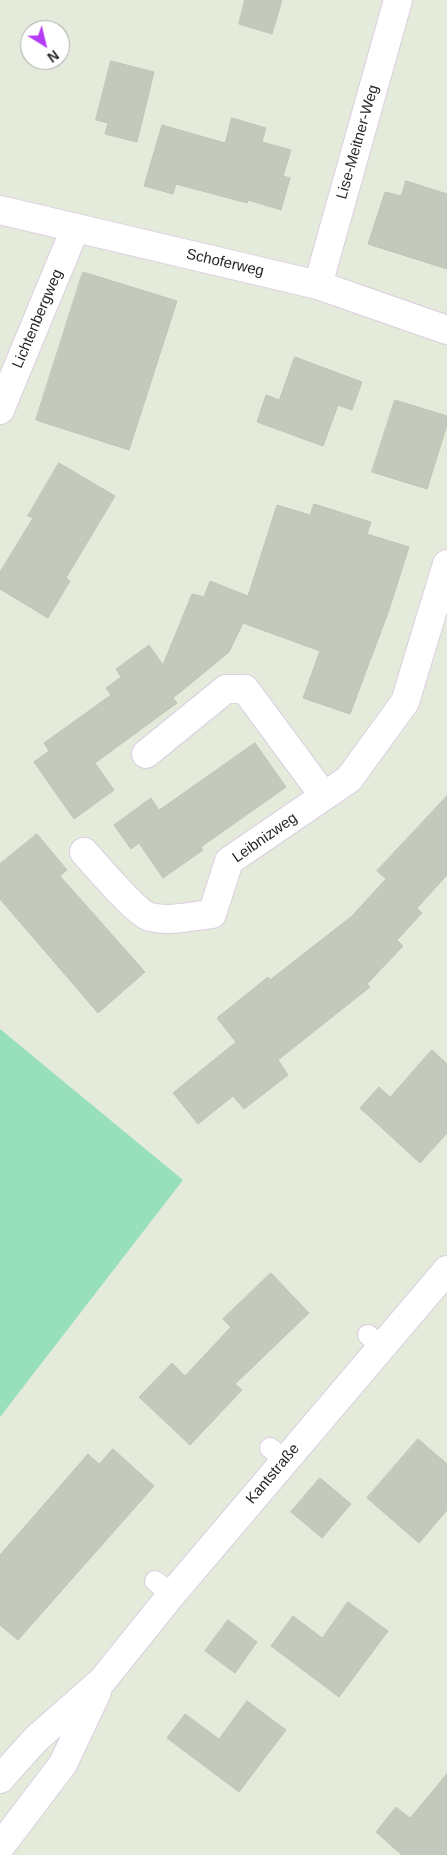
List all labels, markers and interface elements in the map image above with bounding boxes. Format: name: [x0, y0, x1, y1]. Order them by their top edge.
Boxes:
north arrow: [20, 20, 70, 70]
text: N: [44, 47, 62, 66]
street label: Lise-Meitner-Weg: [333, 83, 383, 201]
street label: Schoferweg: [184, 245, 266, 281]
street label: Lichtenbergweg: [9, 267, 67, 371]
street label: Leibnizweg: [229, 809, 301, 867]
street label: Kantstraße: [243, 1440, 303, 1508]

